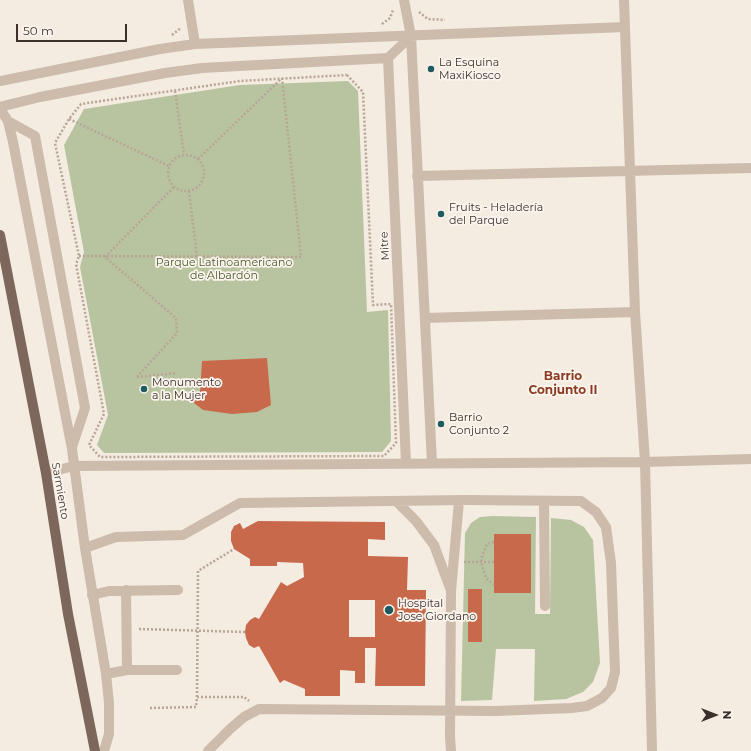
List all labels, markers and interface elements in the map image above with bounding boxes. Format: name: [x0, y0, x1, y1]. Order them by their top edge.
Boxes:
scale bar: [18, 16, 129, 42]
text: 50 m: [23, 23, 54, 38]
place label: La Esquina MaxiKiosco: [439, 56, 501, 82]
marker: La Esquina MaxiKiosco: [426, 64, 436, 74]
place label: Fruits - Heladería del Parque: [449, 201, 543, 227]
marker: Fruits - Heladería del Parque: [436, 209, 446, 219]
street label: Mitre: [378, 231, 392, 261]
park label: Parque Latinoamericano de Albardón: [156, 256, 292, 282]
district label: Barrio Conjunto II: [529, 369, 597, 397]
place label: Monumento a la Mujer: [152, 376, 221, 402]
marker: Monumento a la Mujer: [139, 384, 149, 394]
place label: Barrio Conjunto 2: [449, 411, 509, 437]
marker: Barrio Conjunto 2: [436, 419, 446, 429]
street label: Sarmiento: [49, 462, 71, 520]
place label: Hospital Jose Giordano: [398, 597, 476, 623]
marker: Hospital Jose Giordano: [383, 604, 395, 616]
north arrow: [695, 695, 735, 735]
text: N: [720, 711, 734, 719]

